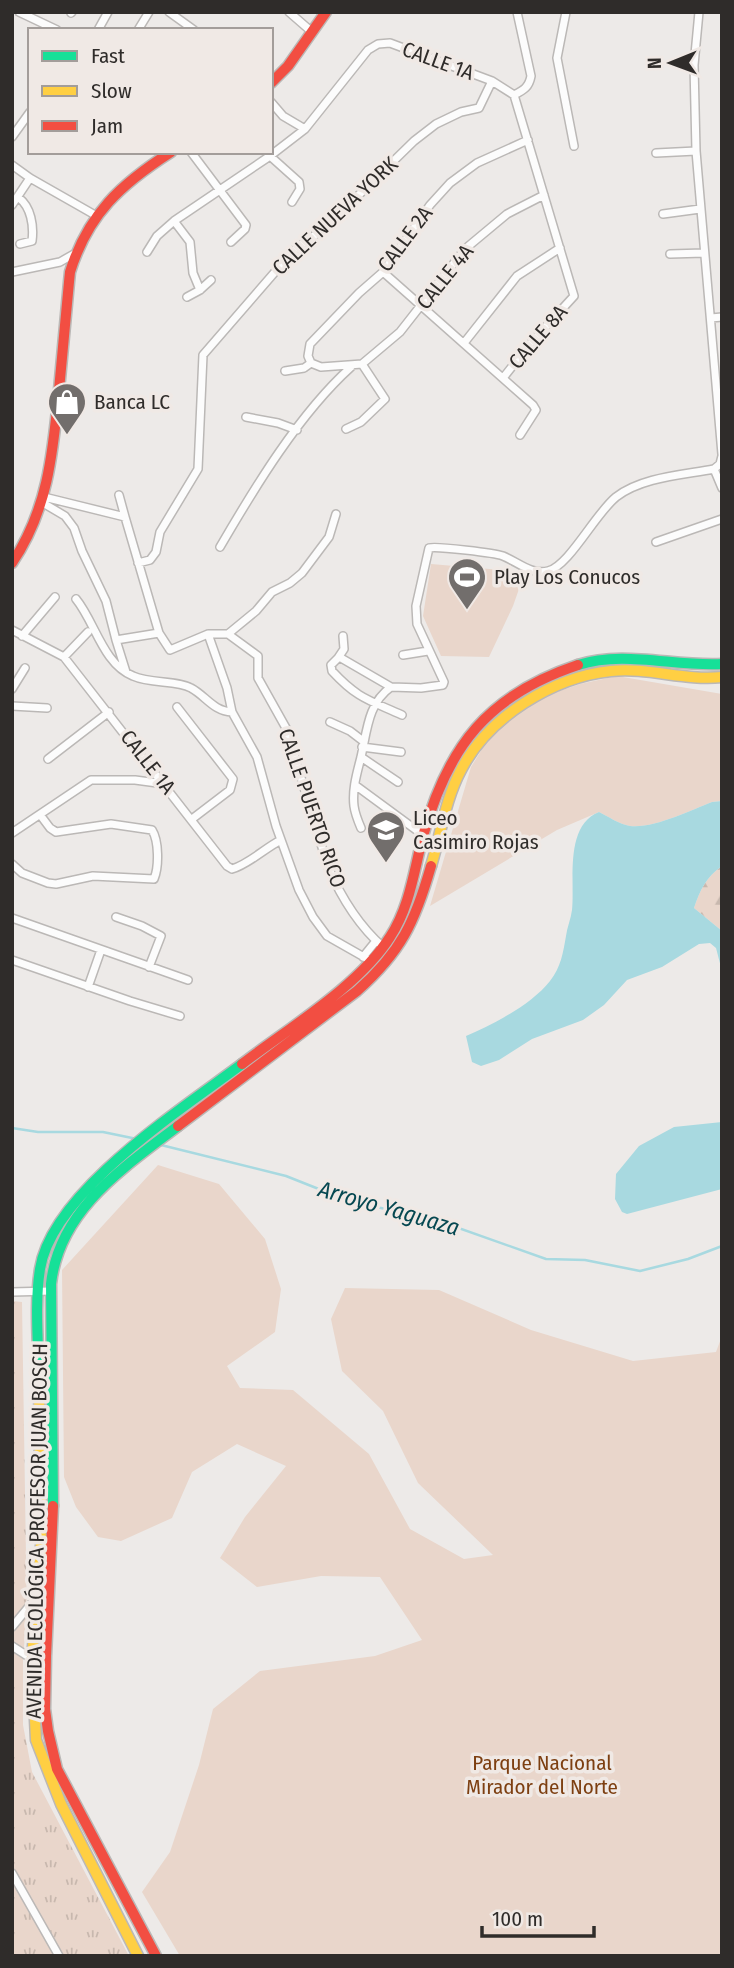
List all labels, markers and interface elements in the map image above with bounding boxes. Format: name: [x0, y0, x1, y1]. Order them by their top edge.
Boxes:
legend: [28, 28, 273, 154]
north arrow: [636, 28, 706, 98]
street label: CALLE 1A: [399, 36, 477, 86]
text: Fast: [91, 43, 125, 69]
text: N: [643, 57, 666, 69]
text: Slow: [91, 78, 132, 104]
text: Jam: [91, 113, 123, 139]
street label: CALLE NUEVA YORK: [267, 151, 404, 281]
street label: CALLE 2A: [372, 201, 438, 277]
street label: CALLE 4A: [411, 239, 479, 315]
street label: CALLE 8A: [503, 300, 573, 374]
shop icon: Banca LC: [46, 381, 88, 436]
place label: Banca LC: [94, 389, 170, 415]
sports icon: Play Los Conucos: [446, 556, 488, 611]
place label: Play Los Conucos: [494, 564, 640, 590]
street label: CALLE 1A: [115, 725, 181, 799]
street label: CALLE PUERTO RICO: [273, 725, 351, 891]
place label: Liceo Casimiro Rojas: [413, 805, 539, 855]
school or university icon: Liceo Casimiro Rojas: [365, 809, 407, 864]
water label: Arroyo Yaguaza: [314, 1174, 463, 1241]
street label: AVENIDA ECOLÓGICA PROFESOR JUAN BOSCH: [21, 1343, 53, 1719]
park label: Parque Nacional Mirador del Norte: [466, 1750, 618, 1800]
scale bar: [482, 1895, 594, 1939]
text: 100 m: [492, 1906, 543, 1932]

